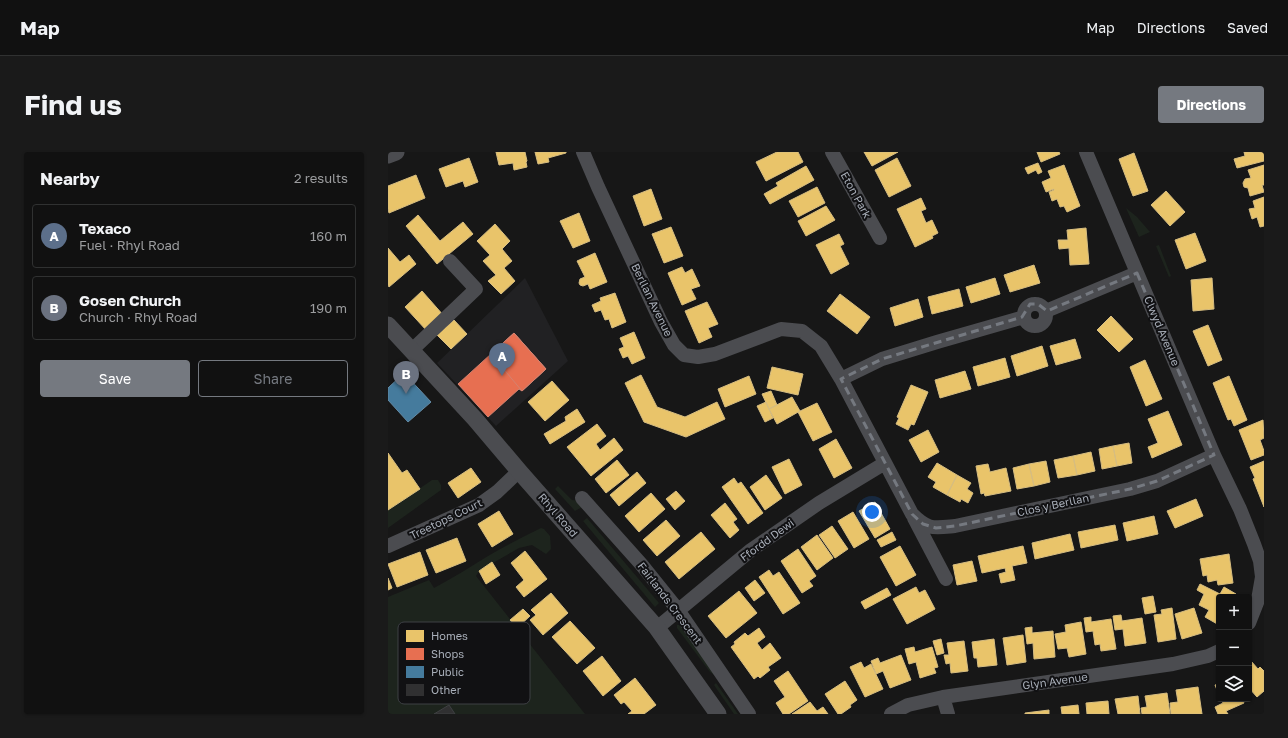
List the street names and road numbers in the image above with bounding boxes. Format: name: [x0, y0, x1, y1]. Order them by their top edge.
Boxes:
street label: Eton Park: [838, 169, 874, 220]
street label: Berllan Avenue: [629, 261, 676, 338]
street label: Clwyd Avenue: [1142, 294, 1183, 368]
street label: Rhyl Road: [536, 490, 581, 539]
street label: Clos y Berllan: [1016, 491, 1090, 518]
street label: Treetops Court: [408, 495, 484, 542]
street label: Ffordd Dewi: [737, 516, 796, 563]
street label: Fairlands Crescent: [635, 559, 705, 646]
street label: Glyn Avenue: [1022, 670, 1088, 692]

